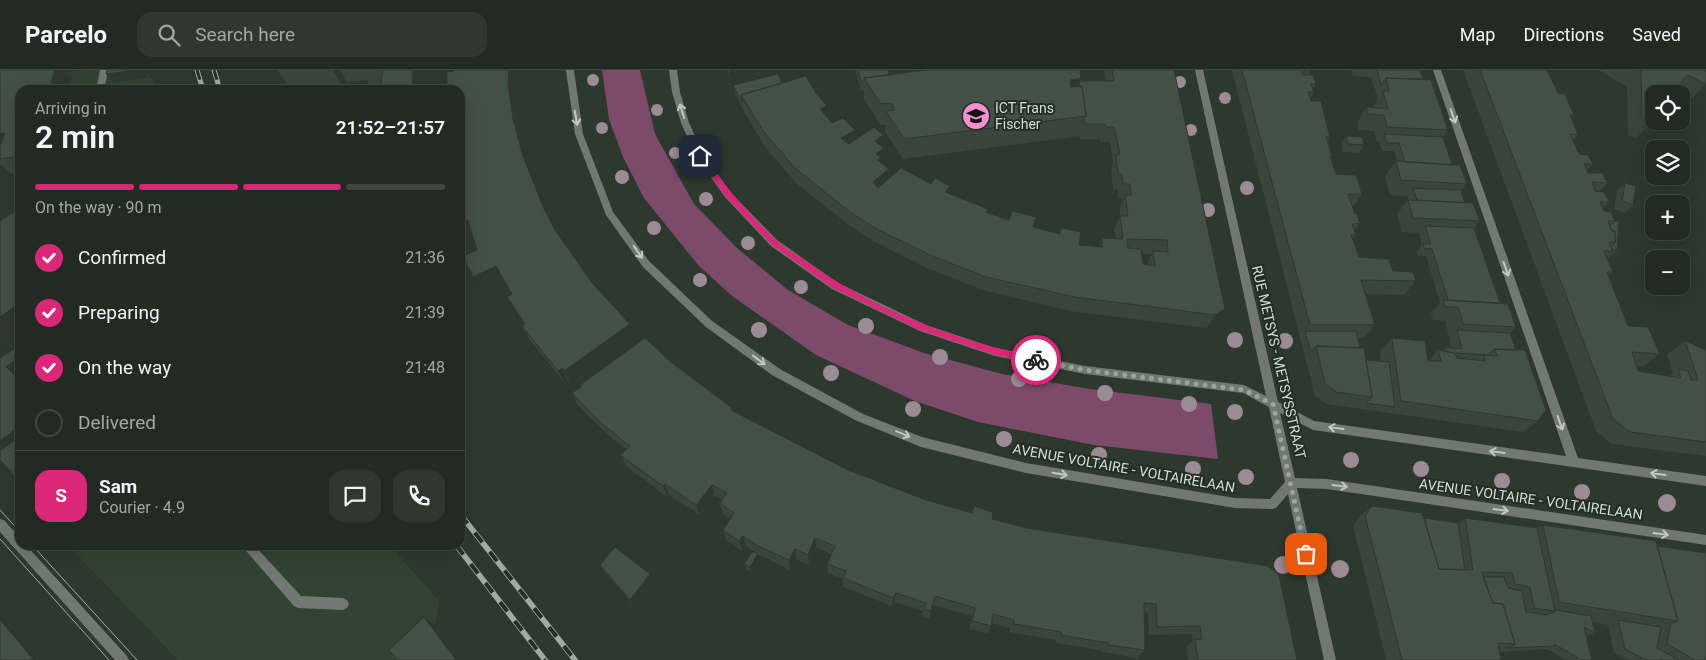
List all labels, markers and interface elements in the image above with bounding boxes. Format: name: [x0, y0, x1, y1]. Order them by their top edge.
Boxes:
search box: [137, 12, 487, 57]
text: Parcelo: [25, 21, 107, 49]
icon: search: [155, 21, 183, 49]
text: Search here: [195, 23, 295, 46]
text: Map: [1460, 24, 1495, 45]
text: Directions: [1523, 24, 1604, 45]
text: Saved: [1632, 24, 1681, 45]
map controls: [1645, 85, 1690, 295]
button: locate: [1645, 85, 1690, 130]
text: Arriving in: [35, 99, 106, 118]
place label: ICT Frans Fischer: [995, 100, 1054, 132]
school or university icon: ICT Frans Fischer: [961, 101, 991, 131]
one-way arrow: [676, 103, 686, 119]
one-way arrow: [1449, 108, 1458, 123]
one-way arrow: [572, 110, 582, 126]
text: 21:52–21:57: [336, 116, 445, 139]
text: 2 min: [35, 118, 115, 156]
pin: [679, 135, 721, 177]
button: layers: [1645, 140, 1690, 185]
icon: home: [686, 142, 714, 170]
button: +: [1645, 195, 1690, 240]
text: On the way · 90 m: [35, 198, 162, 217]
icon: check: [35, 244, 63, 272]
one-way arrow: [633, 245, 643, 259]
text: Confirmed: [78, 246, 166, 269]
text: 21:36: [405, 248, 445, 267]
button: −: [1645, 250, 1690, 295]
one-way arrow: [1502, 261, 1511, 277]
street label: RUE METSYS - METSYSSTRAAT: [1249, 264, 1309, 461]
icon: check: [35, 299, 63, 327]
text: Preparing: [78, 301, 160, 324]
text: 21:39: [405, 303, 445, 322]
courier: [1011, 335, 1061, 385]
icon: bike: [1022, 346, 1050, 374]
icon: check: [35, 354, 63, 382]
one-way arrow: [751, 355, 765, 365]
text: On the way: [78, 356, 171, 379]
text: 21:48: [405, 358, 445, 377]
text: Delivered: [78, 411, 156, 434]
one-way arrow: [1556, 415, 1565, 430]
one-way arrow: [1328, 423, 1344, 433]
one-way arrow: [895, 431, 910, 440]
street label: AVENUE VOLTAIRE - VOLTAIRELAAN: [1012, 441, 1236, 495]
one-way arrow: [1489, 446, 1505, 456]
one-way arrow: [1650, 469, 1666, 479]
button: chat: [329, 470, 381, 522]
button: phone: [393, 470, 445, 522]
one-way arrow: [1051, 470, 1067, 480]
text: Sam: [99, 475, 137, 498]
street label: AVENUE VOLTAIRE - VOLTAIRELAAN: [1418, 475, 1644, 523]
one-way arrow: [1332, 482, 1348, 492]
text: S: [55, 484, 67, 507]
text: Courier · 4.9: [99, 498, 185, 517]
one-way arrow: [1492, 505, 1508, 515]
one-way arrow: [1653, 529, 1669, 539]
pin: [1285, 533, 1327, 575]
icon: bag: [1292, 540, 1320, 568]

